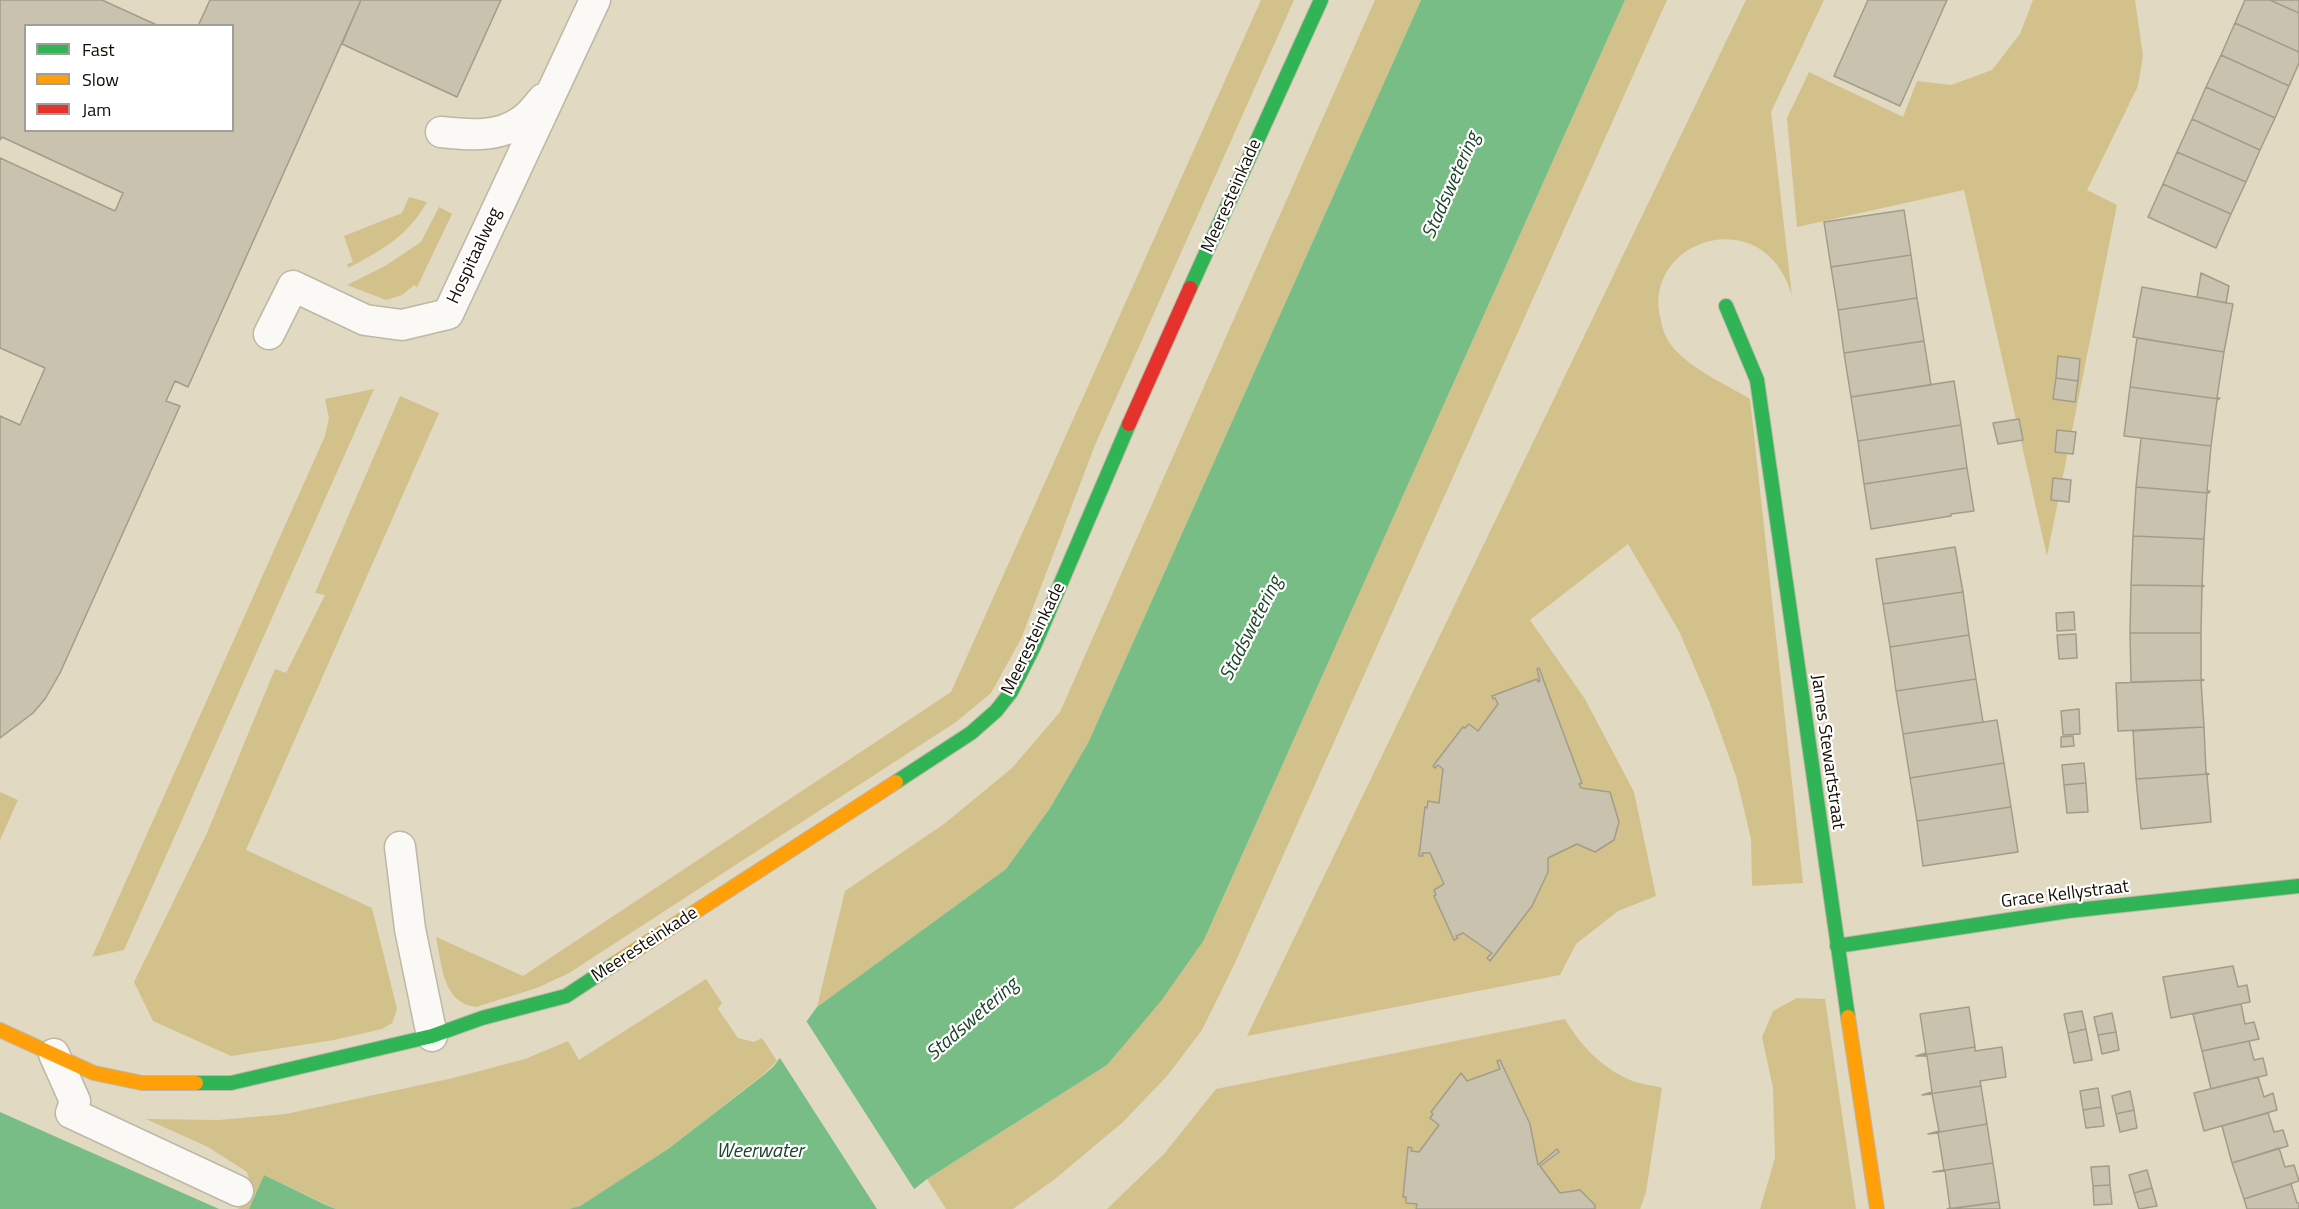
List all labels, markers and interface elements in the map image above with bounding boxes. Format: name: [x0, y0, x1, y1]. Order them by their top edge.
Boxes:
legend: [24, 24, 234, 132]
text: Fast: [82, 36, 115, 63]
text: Slow: [82, 66, 119, 93]
text: Jam: [82, 96, 111, 123]
water label: Stadswetering: [1418, 129, 1486, 243]
street label: Meeresteinkade: [1197, 136, 1267, 256]
street label: Hospitaalweg: [443, 204, 507, 308]
water label: Stadswetering: [1215, 573, 1289, 685]
street label: Meeresteinkade: [998, 579, 1070, 699]
street label: James Stewartstraat: [1805, 673, 1849, 831]
street label: Grace Kellystraat: [2000, 876, 2130, 914]
street label: Meeresteinkade: [588, 903, 702, 987]
water label: Stadswetering: [922, 974, 1024, 1066]
water label: Weerwater: [716, 1140, 804, 1164]

